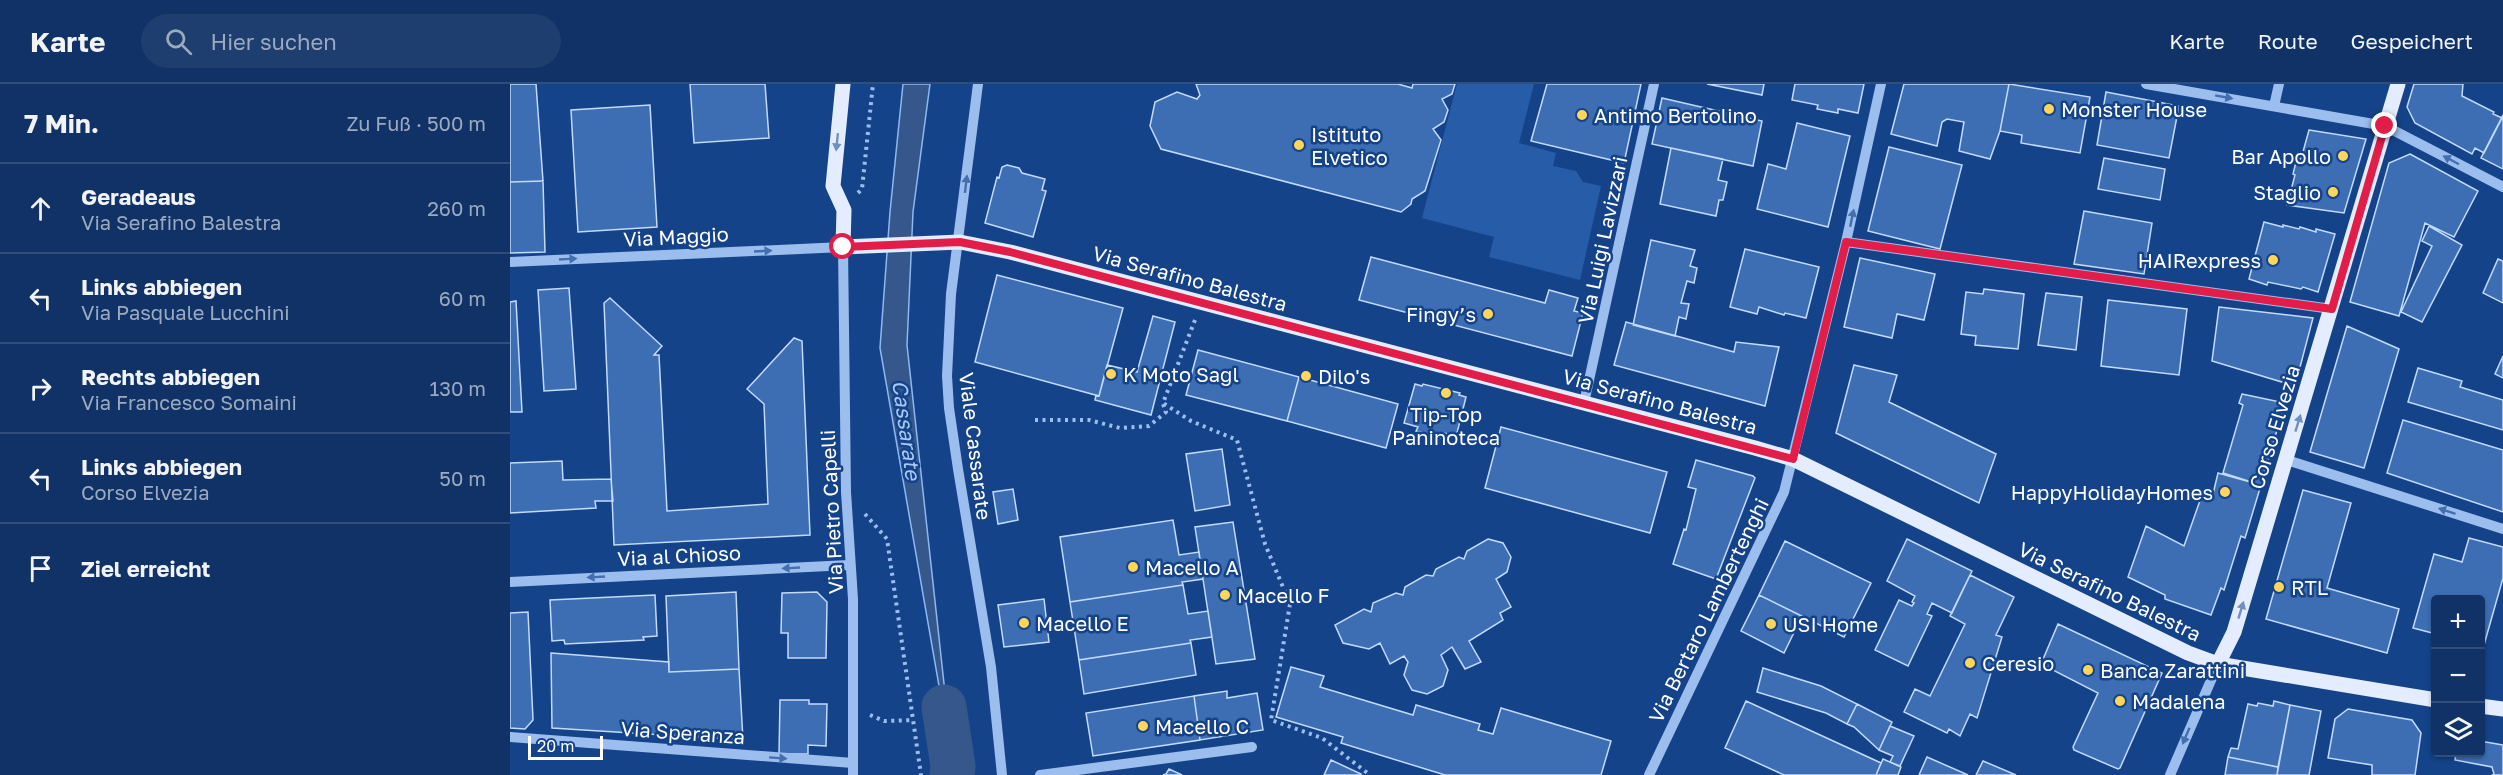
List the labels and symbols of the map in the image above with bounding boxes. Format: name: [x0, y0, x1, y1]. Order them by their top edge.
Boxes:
one-way arrow: [2215, 93, 2234, 102]
place label: Monster House: [2061, 97, 2207, 121]
marker: Monster House: [2042, 102, 2056, 116]
place label: Antimo Bertolino: [1594, 103, 1757, 127]
marker: Antimo Bertolino: [1575, 108, 1589, 122]
route end: [2371, 112, 2397, 138]
place label: Istituto Elvetico: [1311, 122, 1388, 169]
one-way arrow: [832, 133, 842, 152]
marker: Istituto Elvetico: [1292, 138, 1306, 152]
place label: Bar Apollo: [2231, 144, 2331, 168]
marker: Bar Apollo: [2336, 149, 2350, 163]
street label: Via Luigi Lavizzari: [1573, 154, 1631, 326]
one-way arrow: [2442, 155, 2459, 165]
one-way arrow: [961, 174, 971, 193]
place label: Staglio: [2253, 180, 2321, 204]
marker: Staglio: [2326, 185, 2340, 199]
one-way arrow: [1847, 209, 1857, 227]
street label: Via Maggio: [623, 221, 729, 251]
route start: [829, 233, 855, 259]
street label: Via Serafino Balestra: [1090, 240, 1290, 316]
one-way arrow: [754, 246, 773, 255]
place label: HAIRexpress: [2138, 248, 2261, 272]
marker: HAIRexpress: [2266, 253, 2280, 267]
one-way arrow: [559, 255, 578, 264]
place label: Fingy’s: [1406, 302, 1476, 326]
marker: Fingy’s: [1481, 307, 1495, 321]
place label: K Moto Sagl: [1123, 362, 1239, 386]
street label: Corso Elvezia: [2244, 362, 2304, 492]
street label: Via Serafino Balestra: [1560, 363, 1760, 439]
place label: Dilo's: [1318, 364, 1370, 388]
marker: K Moto Sagl: [1104, 367, 1118, 381]
marker: Dilo's: [1299, 369, 1313, 383]
street label: Viale Cassarate: [955, 371, 997, 521]
water label: Cassarate: [887, 378, 927, 483]
marker: Tip-Top Paninoteca: [1439, 386, 1453, 400]
place label: Tip-Top Paninoteca: [1392, 402, 1500, 449]
one-way arrow: [2294, 414, 2303, 432]
street label: Via Pietro Capelli: [815, 429, 847, 595]
place label: HappyHolidayHomes: [2011, 480, 2213, 504]
marker: HappyHolidayHomes: [2218, 485, 2232, 499]
street label: Via Bertaro Lambertenghi: [1643, 494, 1773, 726]
one-way arrow: [2438, 506, 2456, 515]
street label: Via Serafino Balestra: [2015, 536, 2205, 646]
street label: Via al Chioso: [617, 540, 741, 570]
place label: Macello A: [1145, 555, 1239, 579]
marker: Macello A: [1126, 560, 1140, 574]
one-way arrow: [781, 563, 800, 572]
one-way arrow: [586, 573, 605, 582]
place label: RTL: [2291, 575, 2328, 599]
marker: RTL: [2272, 580, 2286, 594]
place label: Macello F: [1237, 583, 1330, 607]
marker: Macello F: [1218, 588, 1232, 602]
one-way arrow: [2237, 601, 2246, 619]
place label: Macello E: [1036, 611, 1129, 635]
place label: USI Home: [1783, 612, 1878, 636]
marker: Macello E: [1017, 616, 1031, 630]
marker: USI Home: [1764, 617, 1778, 631]
place label: Ceresio: [1982, 651, 2054, 675]
marker: Ceresio: [1963, 656, 1977, 670]
place label: Banca Zarattini: [2100, 658, 2245, 682]
marker: Banca Zarattini: [2081, 663, 2095, 677]
place label: Madalena: [2132, 689, 2226, 713]
marker: Madalena: [2113, 694, 2127, 708]
place label: Macello C: [1155, 714, 1249, 738]
street label: Via Speranza: [620, 716, 746, 748]
marker: Macello C: [1136, 719, 1150, 733]
one-way arrow: [2181, 727, 2190, 745]
scale bar: [528, 733, 603, 760]
one-way arrow: [768, 753, 787, 762]

